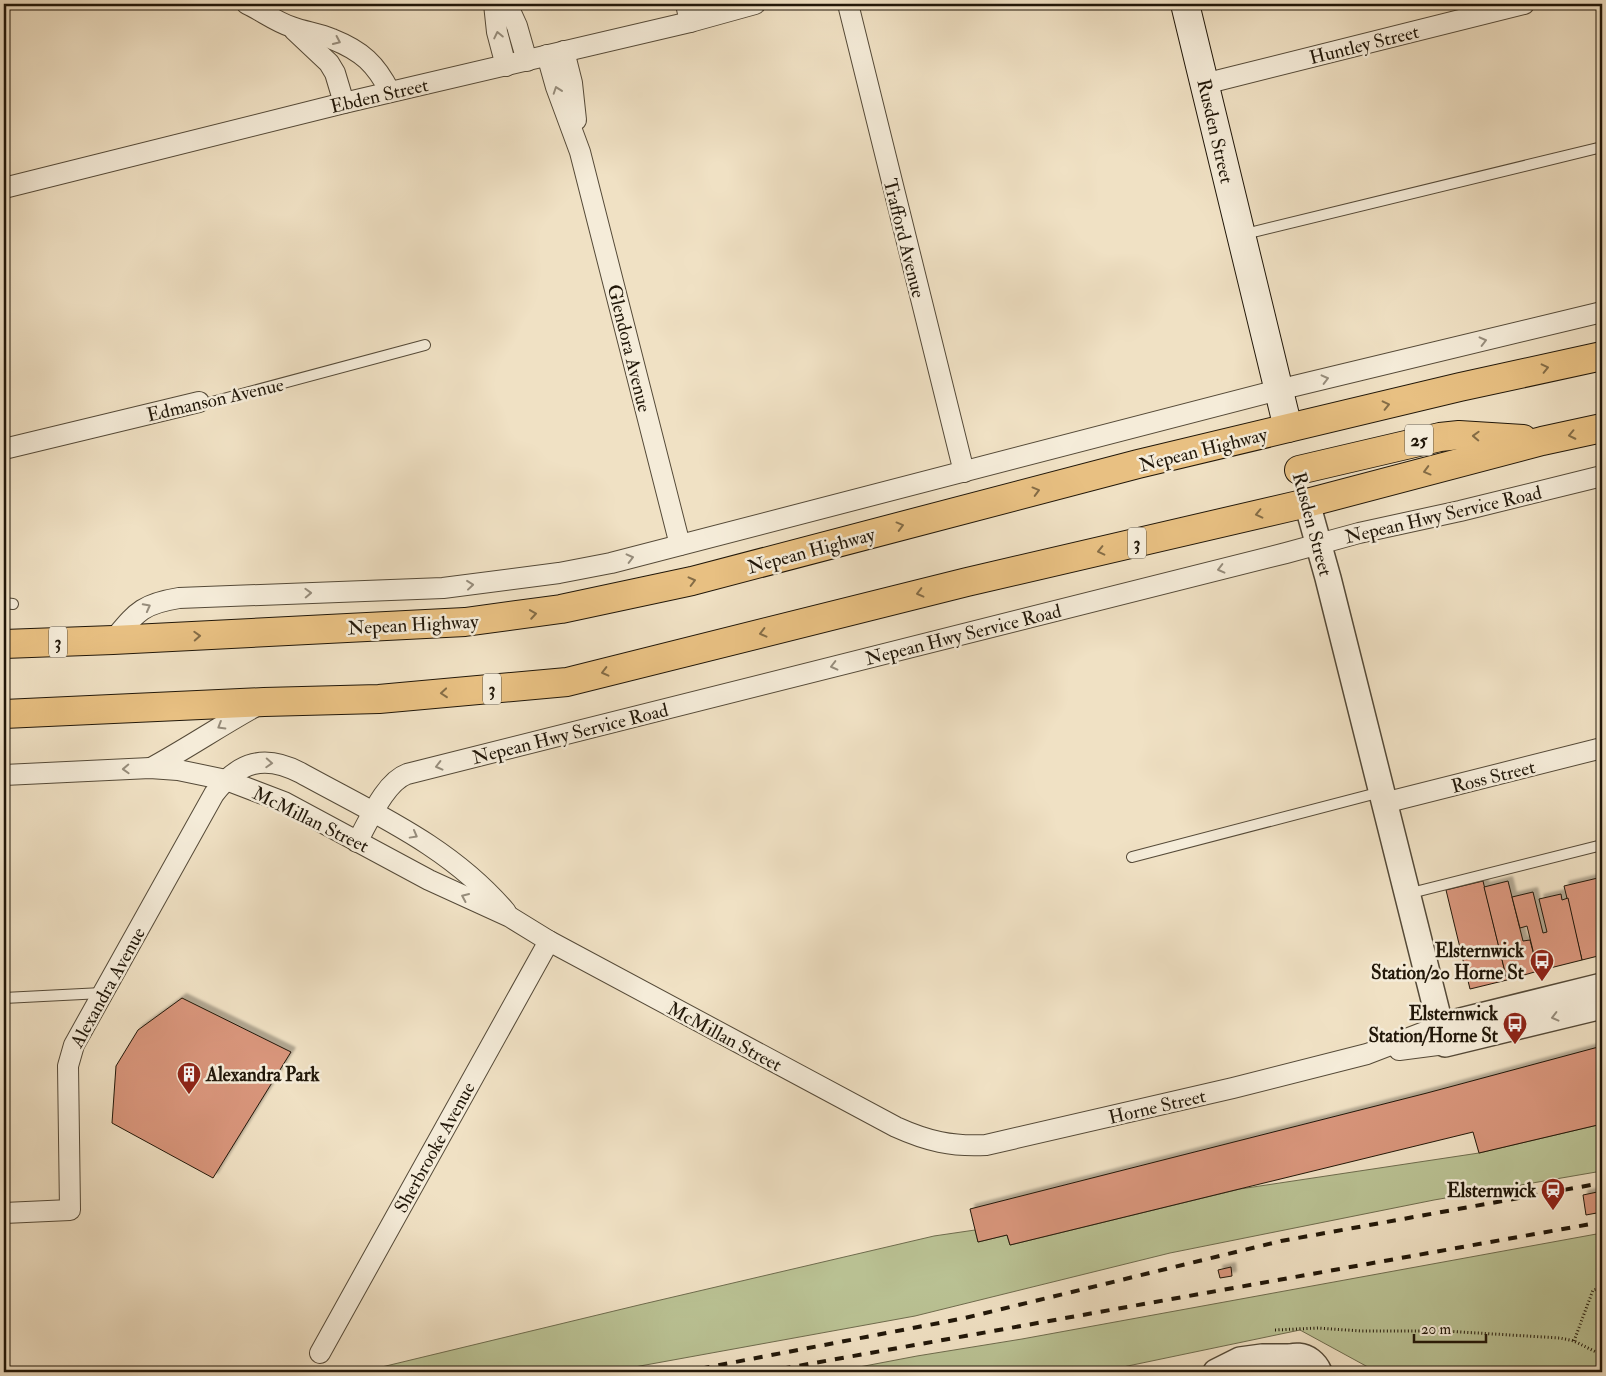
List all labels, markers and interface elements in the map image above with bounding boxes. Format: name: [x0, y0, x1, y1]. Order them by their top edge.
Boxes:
street label: Huntley Street: [1307, 20, 1421, 70]
one-way arrow: [494, 30, 504, 39]
one-way arrow: [332, 35, 341, 46]
street label: Ebden Street: [328, 73, 431, 119]
street label: Rusden Street: [1191, 77, 1239, 186]
one-way arrow: [553, 86, 563, 95]
street label: Trafford Avenue: [878, 176, 930, 301]
street label: Glendora Avenue: [602, 282, 657, 415]
one-way arrow: [1479, 336, 1488, 347]
one-way arrow: [1540, 363, 1549, 374]
street label: Edmanson Avenue: [144, 373, 286, 427]
one-way arrow: [1321, 374, 1330, 385]
one-way arrow: [1382, 400, 1391, 411]
street label: Nepean Highway: [1137, 422, 1271, 478]
road number: 25: [1405, 424, 1433, 456]
one-way arrow: [1568, 429, 1576, 439]
one-way arrow: [1472, 430, 1480, 441]
one-way arrow: [1422, 465, 1431, 476]
street label: Rusden Street: [1287, 470, 1337, 579]
street label: Nepean Hwy Service Road: [1342, 480, 1545, 550]
one-way arrow: [1031, 486, 1040, 497]
one-way arrow: [1255, 508, 1264, 519]
street label: Nepean Highway: [745, 522, 879, 580]
one-way arrow: [896, 522, 904, 532]
road number: 3: [1128, 528, 1146, 558]
one-way arrow: [1097, 545, 1105, 556]
one-way arrow: [626, 553, 634, 563]
one-way arrow: [1216, 563, 1225, 574]
one-way arrow: [688, 576, 697, 587]
one-way arrow: [467, 580, 475, 591]
one-way arrow: [304, 587, 312, 598]
one-way arrow: [917, 588, 925, 598]
street label: Nepean Hwy Service Road: [863, 599, 1065, 672]
one-way arrow: [142, 603, 151, 613]
one-way arrow: [529, 609, 537, 619]
street label: Nepean Highway: [347, 610, 480, 641]
road number: 3: [49, 626, 67, 658]
one-way arrow: [758, 627, 767, 638]
one-way arrow: [193, 630, 201, 641]
one-way arrow: [830, 660, 839, 671]
one-way arrow: [601, 667, 609, 677]
road number: 3: [483, 674, 501, 704]
one-way arrow: [440, 687, 448, 698]
street label: Nepean Hwy Service Road: [470, 698, 672, 771]
one-way arrow: [218, 719, 227, 729]
street label: Ross Street: [1449, 755, 1538, 799]
one-way arrow: [266, 757, 274, 768]
one-way arrow: [435, 760, 444, 771]
one-way arrow: [122, 764, 130, 775]
street label: McMillan Street: [249, 781, 373, 858]
one-way arrow: [408, 829, 417, 839]
one-way arrow: [461, 893, 470, 904]
street label: Alexandra Avenue: [64, 923, 151, 1053]
place label: Elsternwick Station/20 Horne St: [1371, 939, 1525, 985]
bus stop icon: Elsternwick Station/20 Horne St: [1529, 948, 1555, 982]
street label: McMillan Street: [663, 997, 786, 1077]
place label: Elsternwick Station/Horne St: [1368, 1002, 1499, 1048]
bus stop icon: Elsternwick Station/Horne St: [1502, 1011, 1528, 1045]
one-way arrow: [1551, 1012, 1559, 1022]
building icon: Alexandra Park: [176, 1061, 202, 1095]
place label: Alexandra Park: [205, 1063, 321, 1087]
street label: Sherbrooke Avenue: [389, 1078, 481, 1217]
street label: Horne Street: [1106, 1084, 1208, 1130]
station icon: Elsternwick: [1540, 1177, 1566, 1211]
place label: Elsternwick: [1447, 1179, 1537, 1203]
scale bar: [1414, 1311, 1486, 1343]
text: 20 m: [1421, 1320, 1451, 1339]

